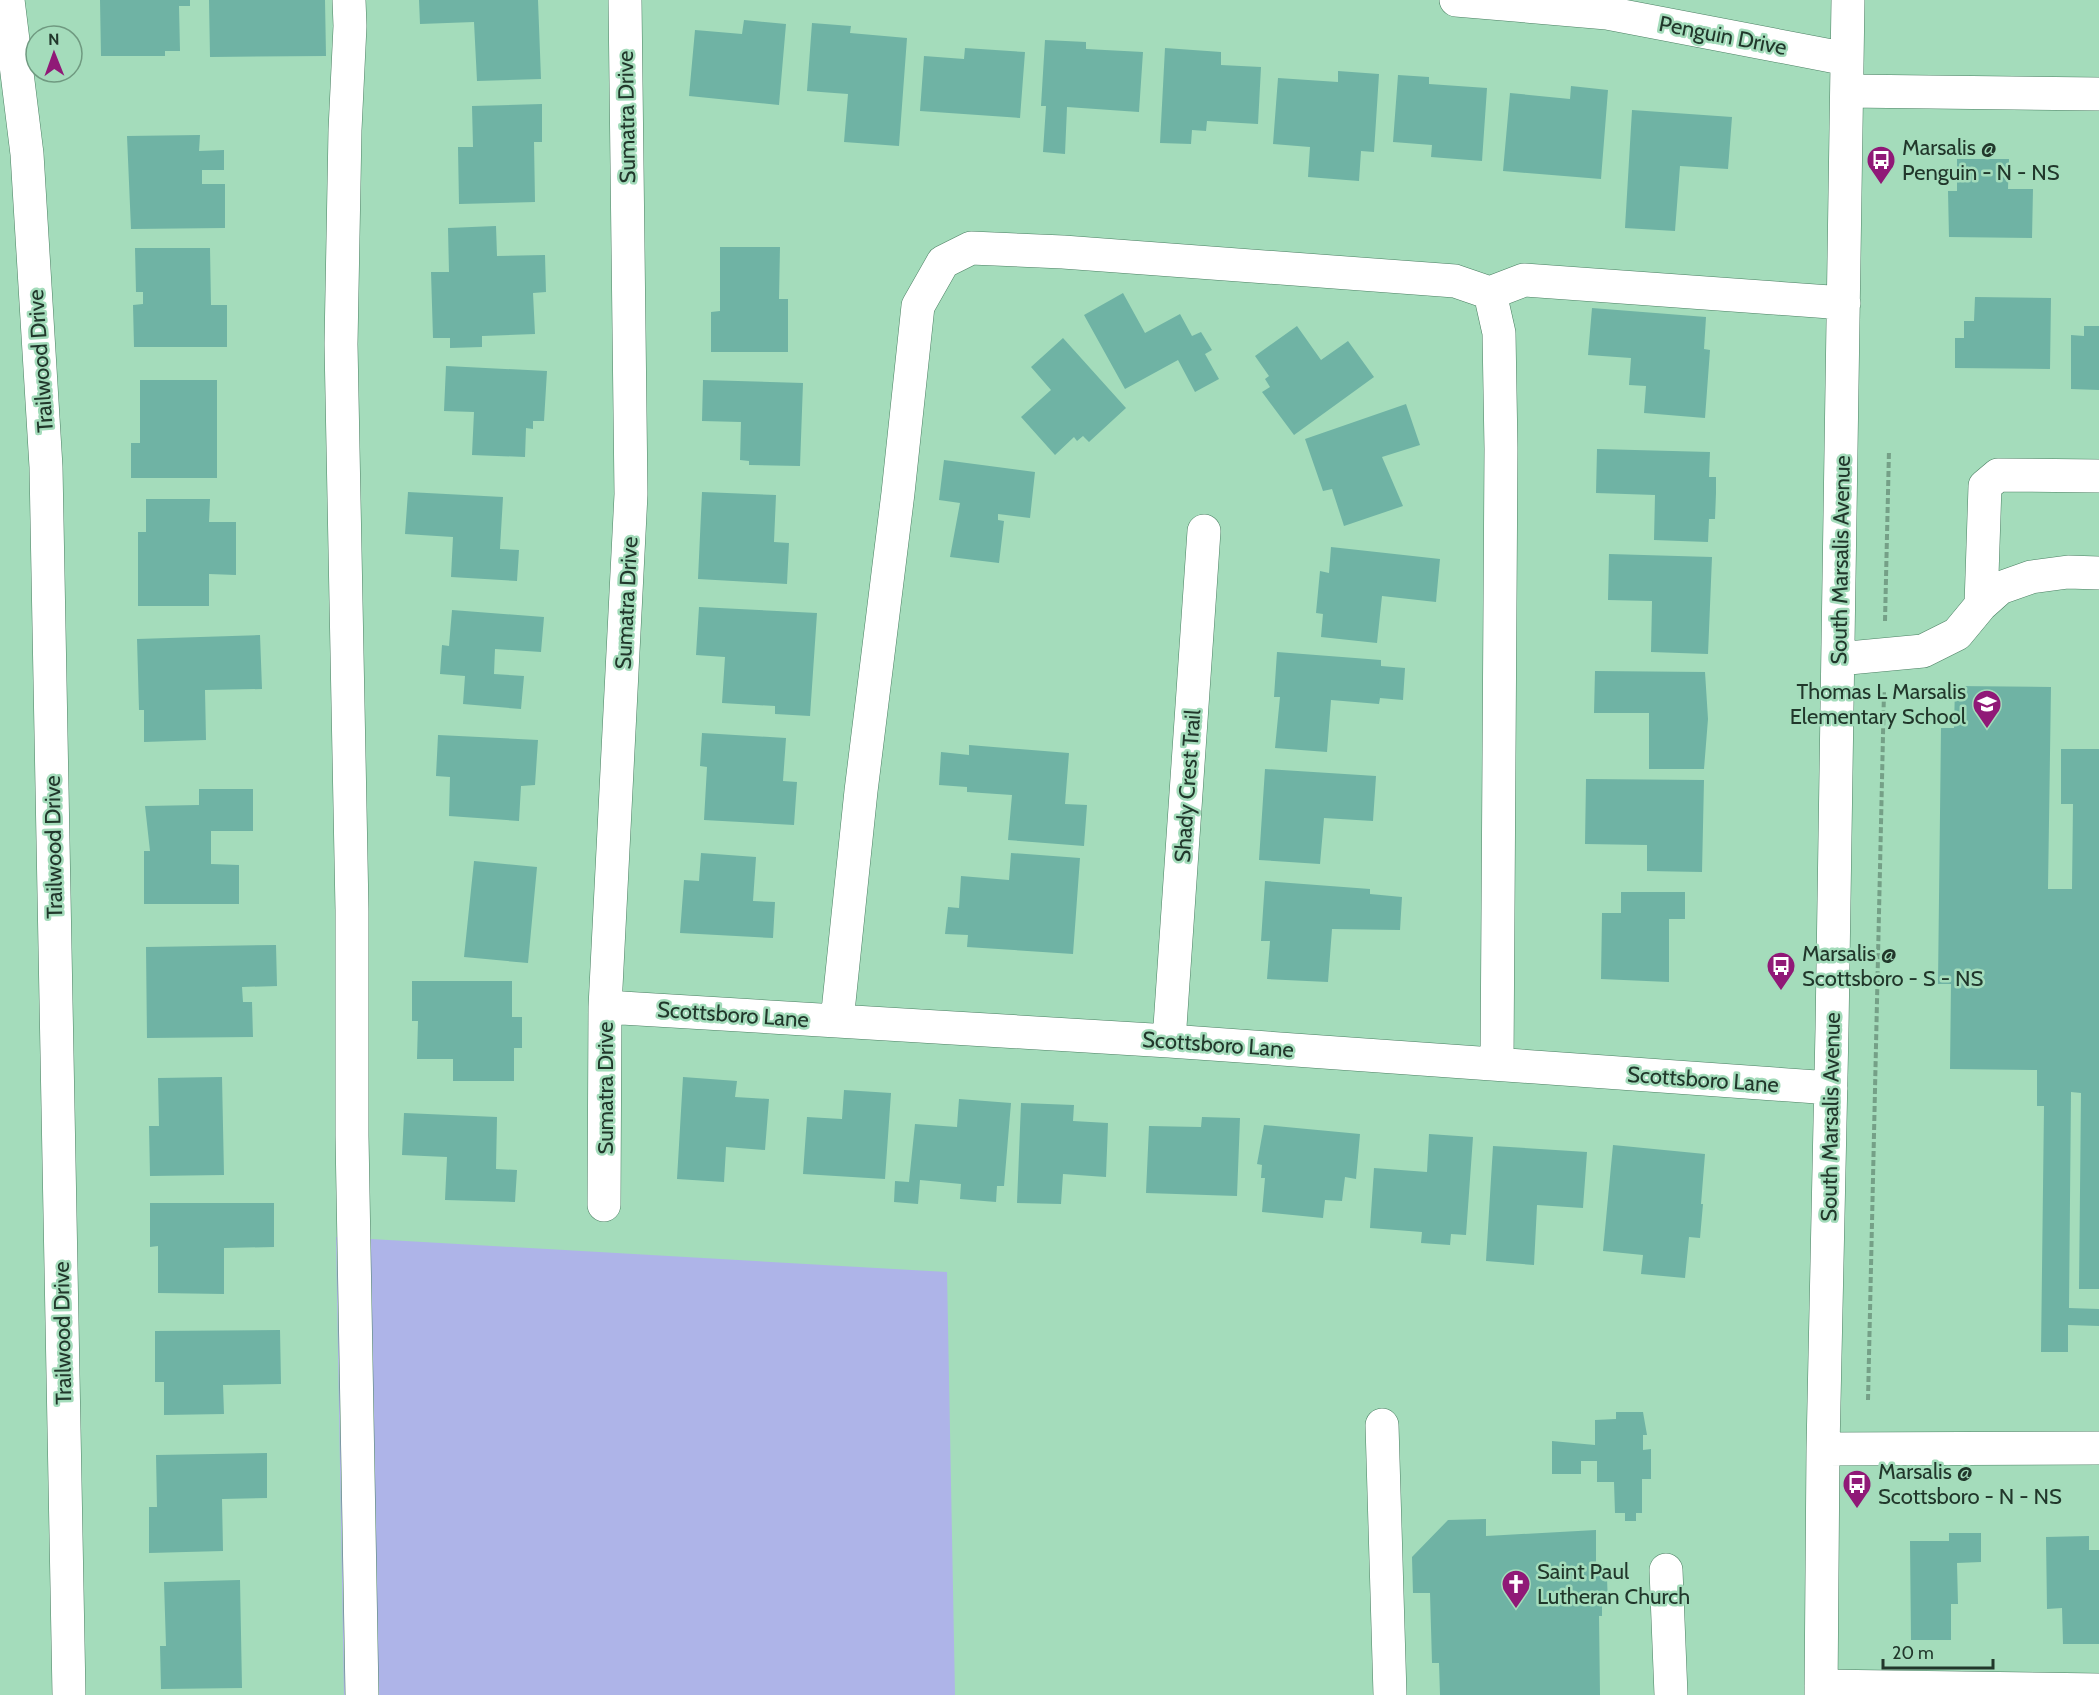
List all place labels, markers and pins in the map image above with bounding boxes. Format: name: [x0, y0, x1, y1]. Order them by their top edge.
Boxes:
place label: Marsalis @ Penguin - N - NS: [1902, 134, 2060, 186]
bus stop icon: Marsalis @ Penguin - N - NS: [1865, 144, 1897, 186]
place label: Thomas L Marsalis Elementary School: [1790, 678, 1967, 730]
school or university icon: Thomas L Marsalis Elementary School: [1971, 688, 2003, 730]
place label: Marsalis @ Scottsboro - S - NS: [1802, 940, 1983, 992]
bus stop icon: Marsalis @ Scottsboro - S - NS: [1765, 950, 1797, 992]
place label: Marsalis @ Scottsboro - N - NS: [1878, 1458, 2062, 1510]
bus stop icon: Marsalis @ Scottsboro - N - NS: [1841, 1468, 1873, 1510]
place label: Saint Paul Lutheran Church: [1537, 1558, 1690, 1610]
church icon: Saint Paul Lutheran Church: [1500, 1568, 1532, 1610]

